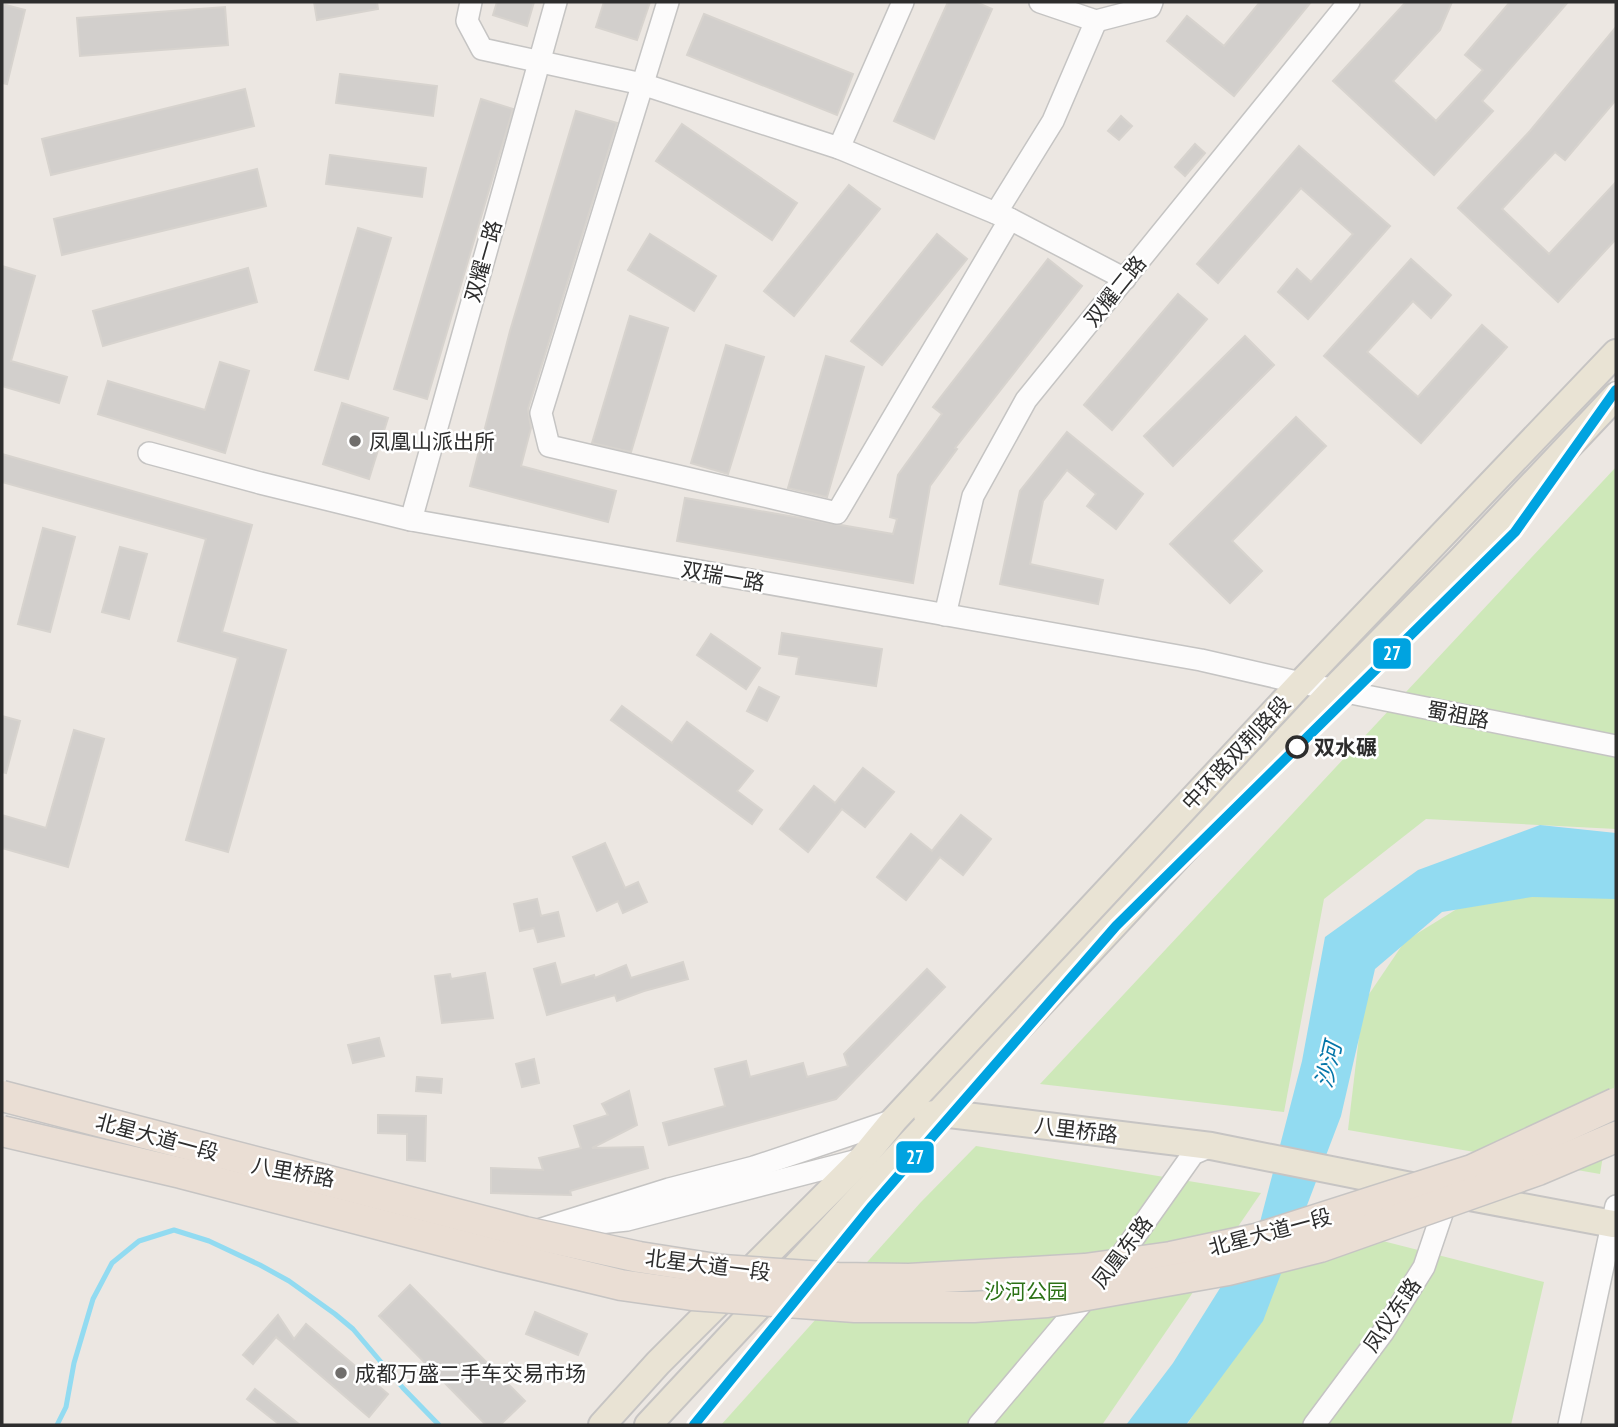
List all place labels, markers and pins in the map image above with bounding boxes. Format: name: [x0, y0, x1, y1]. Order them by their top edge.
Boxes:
place label: 凤凰山派出所: [369, 428, 495, 455]
marker: 凤凰山派出所: [347, 433, 363, 449]
place label: 双水碾: [1314, 734, 1377, 761]
marker: 双水碾: [1286, 736, 1308, 758]
place label: 成都万盛二手车交易市场: [355, 1360, 586, 1387]
marker: 成都万盛二手车交易市场: [333, 1365, 349, 1381]

